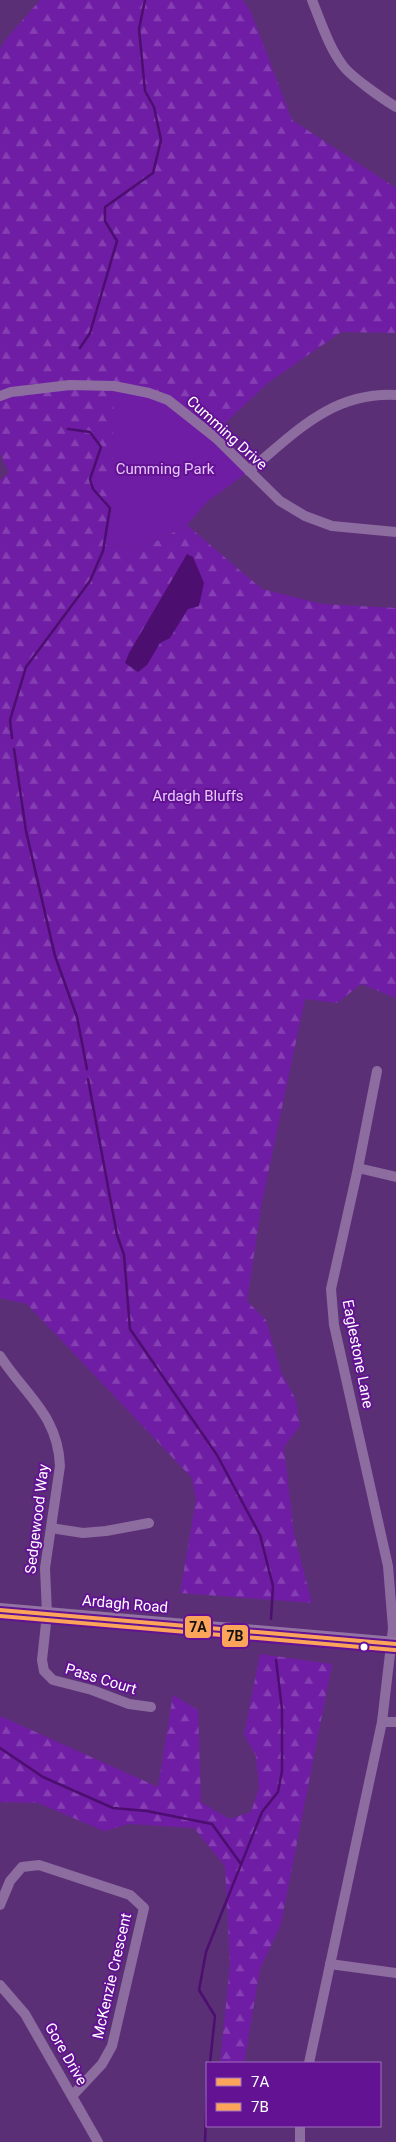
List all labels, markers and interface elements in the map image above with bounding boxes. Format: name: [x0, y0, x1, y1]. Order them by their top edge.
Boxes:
street label: Cumming Drive: [183, 392, 271, 474]
park label: Cumming Park: [116, 460, 215, 478]
park label: Ardagh Bluffs: [152, 787, 244, 805]
street label: Eaglestone Lane: [339, 1298, 377, 1410]
street label: Sedgewood Way: [21, 1463, 53, 1575]
street label: Ardagh Road: [81, 1591, 169, 1617]
line badge: 7A: [184, 1615, 212, 1639]
text: 7A: [189, 1619, 207, 1635]
line badge: 7B: [221, 1624, 249, 1648]
text: 7B: [227, 1628, 244, 1644]
unlabelled marker: [359, 1642, 369, 1652]
street label: Pass Court: [63, 1660, 139, 1698]
street label: McKenzie Crescent: [89, 1911, 135, 2041]
street label: Gore Drive: [41, 2020, 91, 2088]
legend: [206, 2062, 381, 2127]
text: 7A: [251, 2073, 269, 2091]
text: 7B: [251, 2098, 269, 2116]

